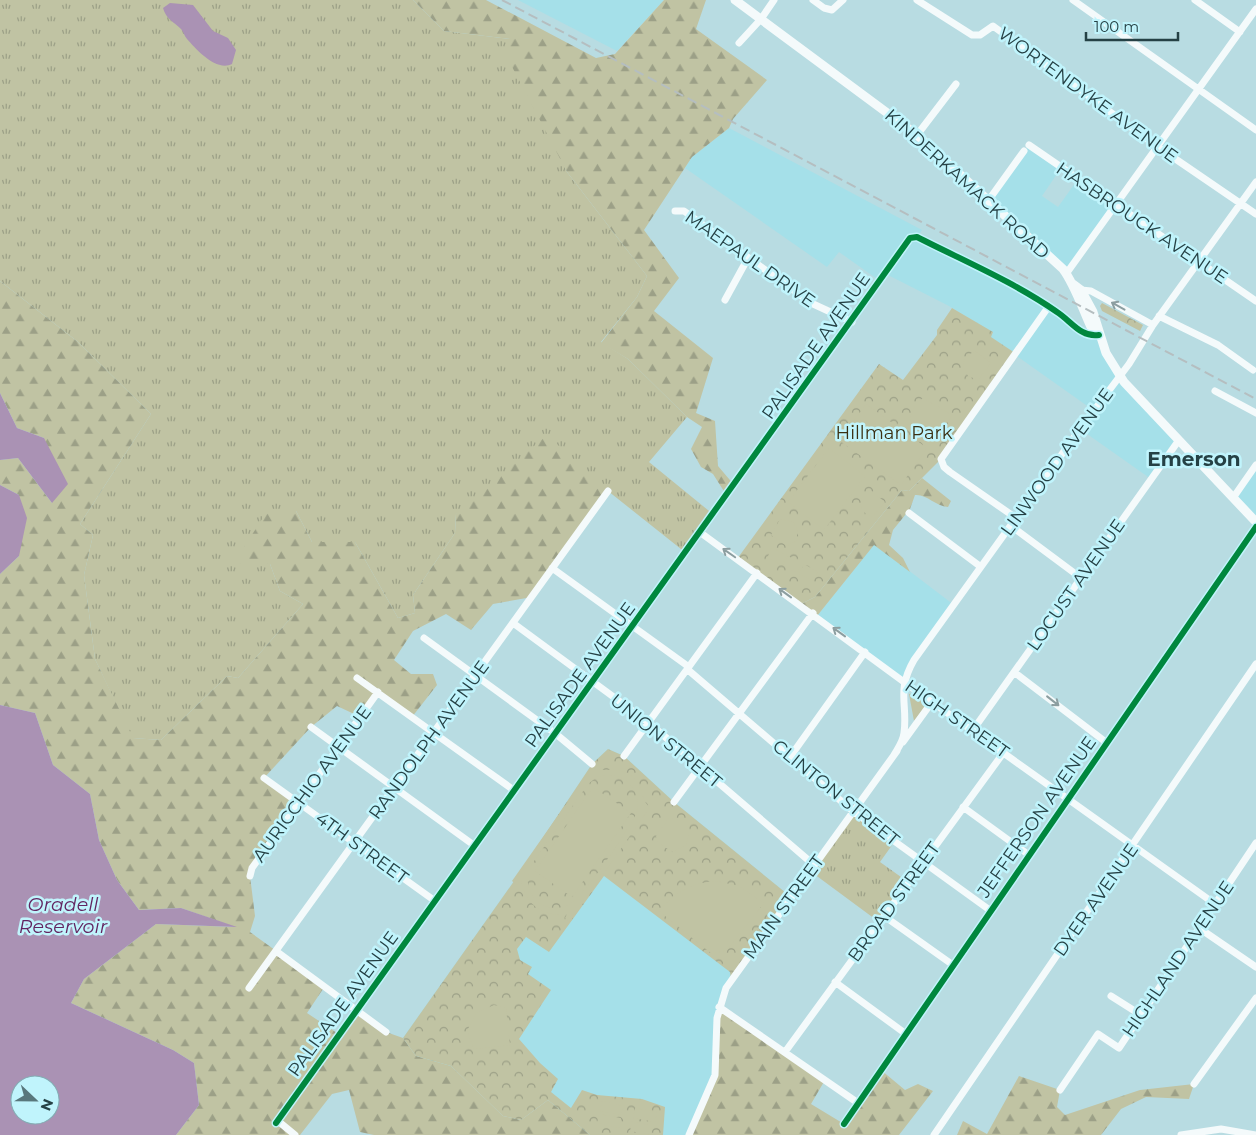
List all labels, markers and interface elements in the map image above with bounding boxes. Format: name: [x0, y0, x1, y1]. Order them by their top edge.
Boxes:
scale bar: [1086, 10, 1178, 42]
text: 100 m: [1094, 17, 1139, 36]
street label: WORTENDYKE AVENUE: [994, 22, 1182, 168]
street label: KINDERKAMACK ROAD: [880, 104, 1054, 264]
street label: HASBROUCK AVENUE: [1052, 157, 1232, 289]
street label: MAEPAUL DRIVE: [681, 206, 819, 312]
street label: PALISADE AVENUE: [757, 268, 875, 424]
one-way arrow: [1110, 301, 1125, 311]
street label: LINWOOD AVENUE: [996, 384, 1118, 540]
park label: Hillman Park: [836, 422, 953, 444]
district label: Emerson: [1147, 447, 1241, 471]
street label: LOCUST AVENUE: [1022, 515, 1130, 655]
one-way arrow: [722, 548, 736, 558]
one-way arrow: [779, 587, 792, 598]
street label: PALISADE AVENUE: [520, 598, 640, 752]
one-way arrow: [833, 627, 846, 638]
street label: RANDOLPH AVENUE: [364, 656, 494, 824]
street label: HIGH STREET: [901, 675, 1014, 763]
street label: UNION STREET: [606, 689, 727, 793]
one-way arrow: [1046, 696, 1059, 707]
street label: AURICCHIO AVENUE: [248, 702, 376, 866]
street label: JEFFERSON AVENUE: [972, 732, 1101, 903]
street label: CLINTON STREET: [768, 735, 904, 851]
street label: 4TH STREET: [311, 807, 413, 889]
street label: BROAD STREET: [843, 837, 945, 966]
street label: DYER AVENUE: [1049, 839, 1143, 961]
street label: MAIN STREET: [739, 850, 830, 963]
street label: HIGHLAND AVENUE: [1117, 877, 1239, 1041]
water label: Oradell Reservoir: [19, 893, 108, 938]
street label: PALISADE AVENUE: [283, 927, 403, 1081]
north arrow: [10, 1075, 60, 1125]
text: N: [37, 1096, 58, 1113]

